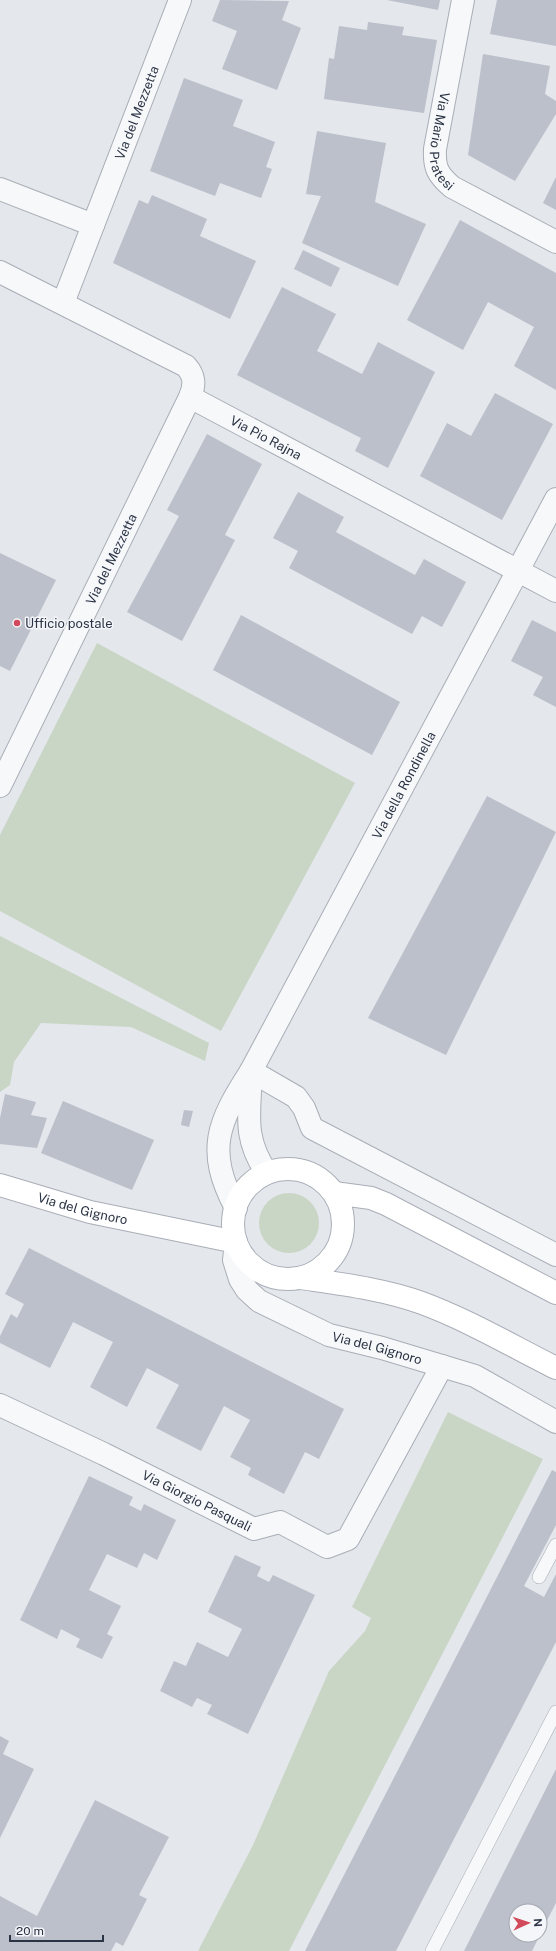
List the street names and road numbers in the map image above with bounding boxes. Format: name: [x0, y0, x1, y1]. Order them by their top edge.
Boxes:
street label: Via del Mezzetta: [112, 64, 162, 162]
street label: Via Mario Pratesi: [427, 91, 457, 193]
street label: Via Pio Rajna: [228, 413, 304, 463]
street label: Via del Mezzetta: [83, 511, 140, 607]
street label: Via della Rondinella: [369, 729, 439, 842]
street label: Via del Gignoro: [36, 1190, 129, 1228]
street label: Via del Gignoro: [331, 1329, 424, 1368]
street label: Via Giorgio Pasquali: [140, 1467, 254, 1535]

